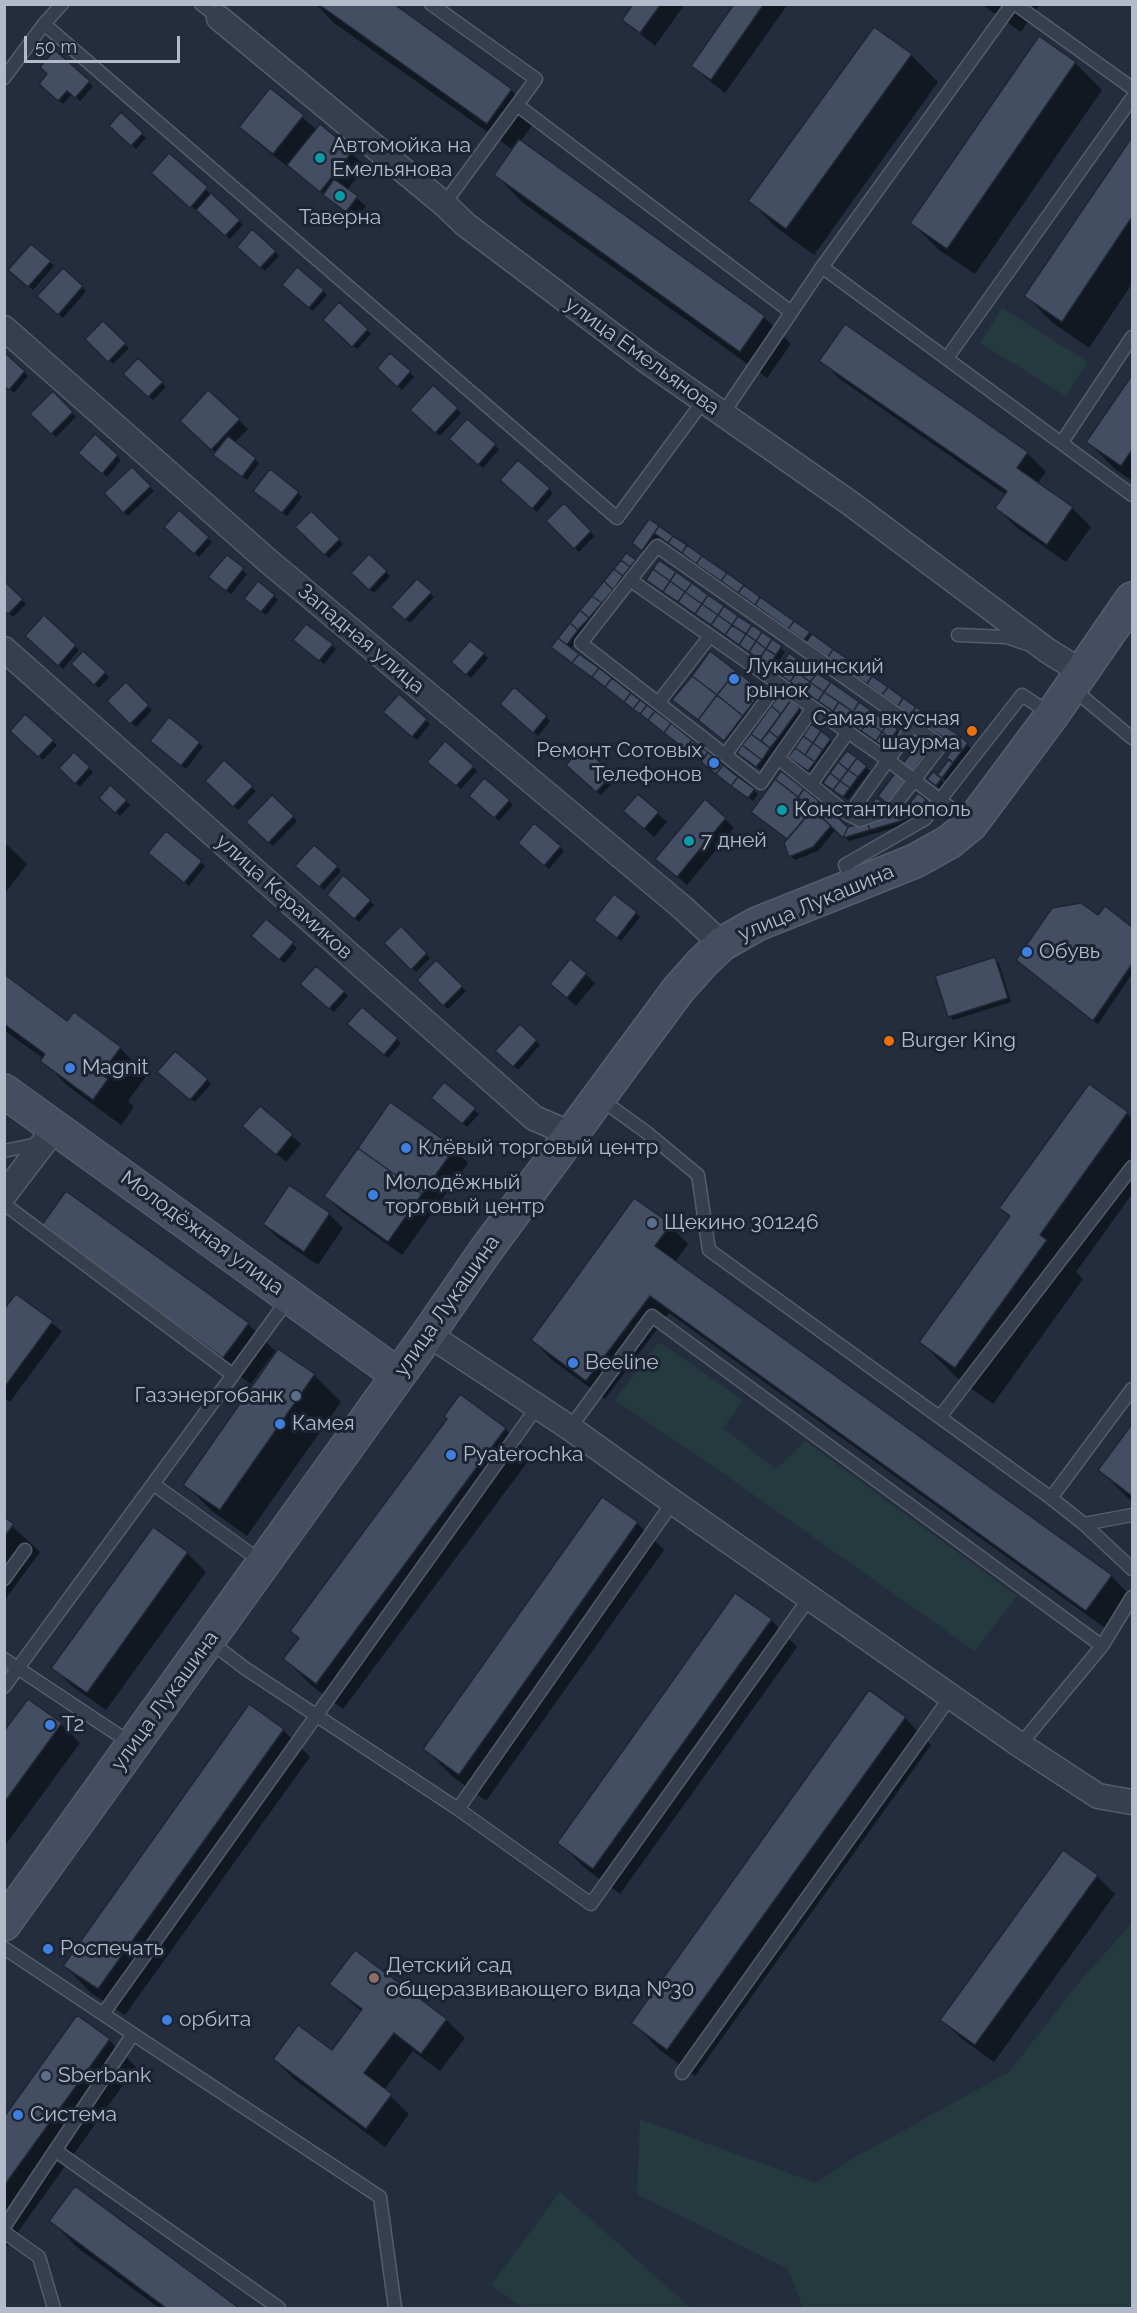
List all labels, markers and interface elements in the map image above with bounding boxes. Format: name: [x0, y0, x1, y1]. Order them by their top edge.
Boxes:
scale bar: [27, 24, 183, 62]
text: 50 m: [35, 36, 77, 57]
place label: Автомойка на Емельянова: [332, 133, 471, 183]
marker: Автомойка на Емельянова: [313, 151, 327, 165]
marker: Таверна: [333, 189, 347, 203]
place label: Таверна: [299, 205, 381, 231]
street label: улица Емельянова: [560, 291, 724, 421]
street label: Западная улица: [292, 579, 430, 699]
place label: Лукашинский рынок: [746, 654, 884, 704]
marker: Лукашинский рынок: [727, 672, 741, 686]
place label: Самая вкусная шаурма: [813, 706, 960, 756]
marker: Самая вкусная шаурма: [965, 724, 979, 738]
place label: Ремонт Сотовых Телефонов: [536, 738, 702, 788]
marker: Ремонт Сотовых Телефонов: [707, 756, 721, 770]
place label: Константинополь: [794, 797, 970, 823]
marker: Константинополь: [775, 803, 789, 817]
place label: 7 дней: [701, 828, 767, 854]
street label: улица Керамиков: [210, 829, 358, 965]
marker: 7 дней: [682, 834, 696, 848]
street label: улица Лукашина: [734, 859, 898, 947]
place label: Обувь: [1039, 939, 1100, 965]
marker: Обувь: [1020, 945, 1034, 959]
place label: Burger King: [901, 1028, 1016, 1054]
marker: Burger King: [882, 1034, 896, 1048]
place label: Magnit: [82, 1055, 149, 1081]
marker: Magnit: [63, 1061, 77, 1075]
place label: Клёвый торговый центр: [418, 1135, 658, 1161]
marker: Клёвый торговый центр: [399, 1141, 413, 1155]
street label: Молодёжная улица: [115, 1165, 289, 1301]
place label: Молодёжный торговый центр: [385, 1170, 544, 1220]
marker: Молодёжный торговый центр: [366, 1188, 380, 1202]
place label: Щекино 301246: [664, 1210, 819, 1236]
marker: Щекино 301246: [645, 1216, 659, 1230]
street label: улица Лукашина: [389, 1231, 505, 1381]
place label: Beeline: [585, 1350, 658, 1376]
marker: Beeline: [566, 1356, 580, 1370]
place label: Газэнергобанк: [134, 1383, 284, 1409]
marker: Газэнергобанк: [289, 1389, 303, 1403]
place label: Камея: [292, 1411, 355, 1437]
marker: Камея: [273, 1417, 287, 1431]
place label: Pyaterochka: [463, 1442, 584, 1468]
marker: Pyaterochka: [444, 1448, 458, 1462]
street label: улица Лукашина: [106, 1626, 224, 1776]
place label: T2: [62, 1712, 85, 1738]
marker: T2: [43, 1718, 57, 1732]
place label: Роспечать: [60, 1936, 164, 1962]
marker: Роспечать: [41, 1942, 55, 1956]
place label: Детский сад общеразвивающего вида №30: [386, 1953, 694, 2003]
marker: Детский сад общеразвивающего вида №30: [367, 1971, 381, 1985]
place label: орбита: [179, 2007, 251, 2033]
marker: орбита: [160, 2013, 174, 2027]
place label: Sberbank: [58, 2063, 151, 2089]
marker: Sberbank: [39, 2069, 53, 2083]
place label: Система: [30, 2102, 117, 2128]
marker: Система: [11, 2108, 25, 2122]

